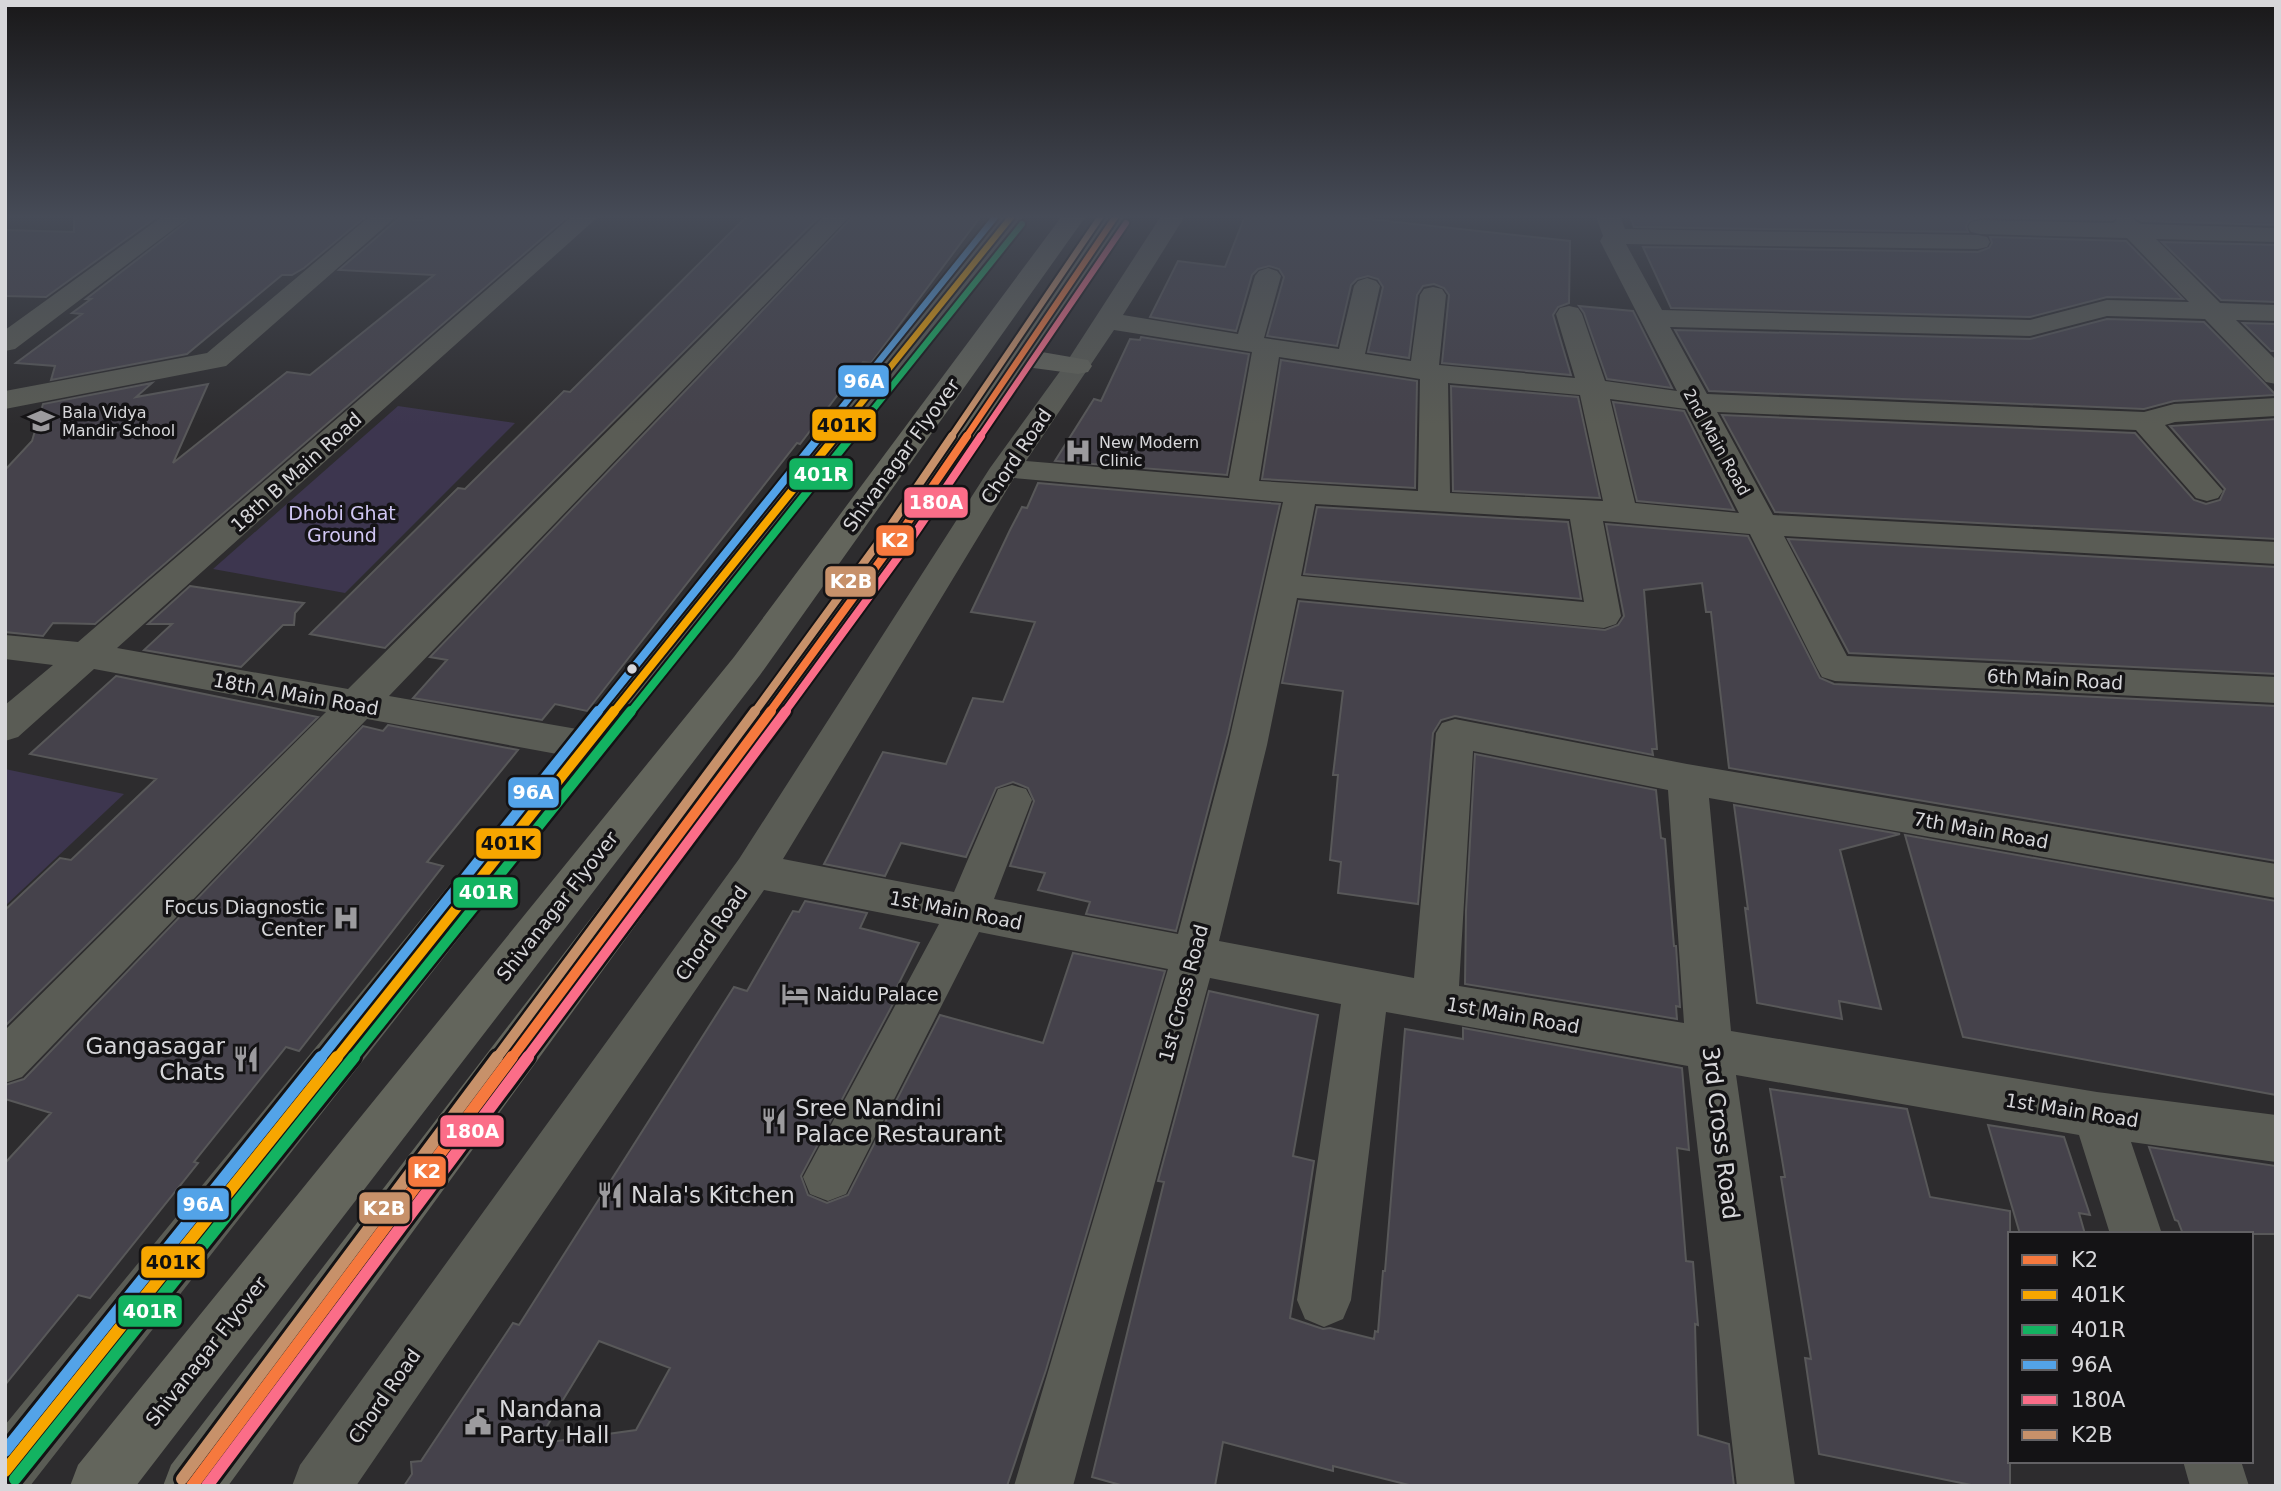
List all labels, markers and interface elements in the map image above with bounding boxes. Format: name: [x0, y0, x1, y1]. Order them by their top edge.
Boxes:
line badge: 96A: [837, 364, 890, 398]
text: 96A: [843, 370, 885, 392]
street label: Shivanagar Flyover: [838, 374, 964, 536]
street label: 2nd Main Road: [1679, 386, 1754, 499]
place label: Bala Vidya Mandir School: [62, 403, 175, 440]
street label: Chord Road: [976, 404, 1056, 508]
school or university icon: Bala Vidya Mandir School: [26, 406, 56, 436]
street label: 18th B Main Road: [226, 408, 366, 536]
line badge: 401K: [811, 408, 877, 442]
text: 401K: [817, 414, 872, 436]
place label: New Modern Clinic: [1099, 433, 1199, 470]
hospital icon: New Modern Clinic: [1063, 436, 1093, 466]
line badge: 401R: [788, 457, 854, 491]
text: 401R: [794, 463, 849, 485]
line badge: 180A: [903, 486, 969, 519]
text: 180A: [909, 491, 963, 513]
park label: Dhobi Ghat Ground: [288, 502, 396, 546]
line badge: K2: [875, 524, 915, 557]
text: K2: [881, 529, 909, 551]
line badge: K2B: [824, 565, 877, 598]
text: K2B: [830, 570, 872, 592]
unlabelled marker: [625, 662, 639, 676]
street label: 6th Main Road: [1986, 664, 2124, 694]
street label: 18th A Main Road: [211, 669, 381, 719]
line badge: 96A: [507, 776, 560, 809]
text: 96A: [512, 781, 554, 803]
street label: 7th Main Road: [1912, 807, 2050, 853]
line badge: 401K: [475, 827, 542, 860]
street label: Shivanagar Flyover: [492, 827, 622, 985]
text: 401K: [481, 832, 536, 854]
line badge: 401R: [452, 876, 519, 909]
text: 401R: [459, 881, 514, 903]
street label: Chord Road: [670, 882, 752, 984]
street label: 1st Main Road: [888, 886, 1024, 934]
place label: Focus Diagnostic Center: [164, 896, 325, 940]
hospital icon: Focus Diagnostic Center: [331, 903, 361, 933]
street label: 1st Cross Road: [1154, 922, 1212, 1064]
hotel icon: Naidu Palace: [780, 979, 810, 1009]
place label: Naidu Palace: [816, 983, 939, 1005]
street label: 1st Main Road: [1445, 992, 1581, 1038]
place label: Gangasagar Chats: [86, 1033, 226, 1085]
restaurant icon: Gangasagar Chats: [231, 1044, 261, 1074]
street label: 3rd Cross Road: [1698, 1045, 1744, 1221]
street label: 1st Main Road: [2004, 1089, 2140, 1131]
place label: Sree Nandini Palace Restaurant: [795, 1095, 1002, 1147]
restaurant icon: Sree Nandini Palace Restaurant: [759, 1106, 789, 1136]
line badge: 180A: [439, 1114, 505, 1148]
text: 180A: [445, 1120, 499, 1142]
line badge: K2: [407, 1155, 447, 1188]
text: K2: [413, 1160, 441, 1182]
restaurant icon: Nala's Kitchen: [595, 1180, 625, 1210]
place label: Nala's Kitchen: [631, 1182, 795, 1208]
line badge: 96A: [176, 1187, 230, 1221]
line badge: K2B: [358, 1191, 411, 1225]
text: 96A: [182, 1193, 224, 1215]
text: K2B: [363, 1197, 405, 1219]
legend: [2008, 1232, 2253, 1463]
line badge: 401K: [140, 1245, 206, 1279]
text: K2: [2071, 1248, 2098, 1272]
text: 401K: [146, 1251, 201, 1273]
street label: Shivanagar Flyover: [141, 1272, 271, 1430]
text: 401K: [2071, 1283, 2126, 1307]
line badge: 401R: [117, 1294, 183, 1328]
text: 401R: [123, 1300, 178, 1322]
text: 401R: [2071, 1318, 2126, 1342]
street label: Chord Road: [343, 1345, 425, 1447]
text: 96A: [2071, 1353, 2113, 1377]
text: 180A: [2071, 1388, 2126, 1412]
place label: Nandana Party Hall: [499, 1396, 610, 1448]
public building icon: Nandana Party Hall: [463, 1407, 493, 1437]
text: K2B: [2071, 1423, 2113, 1447]

